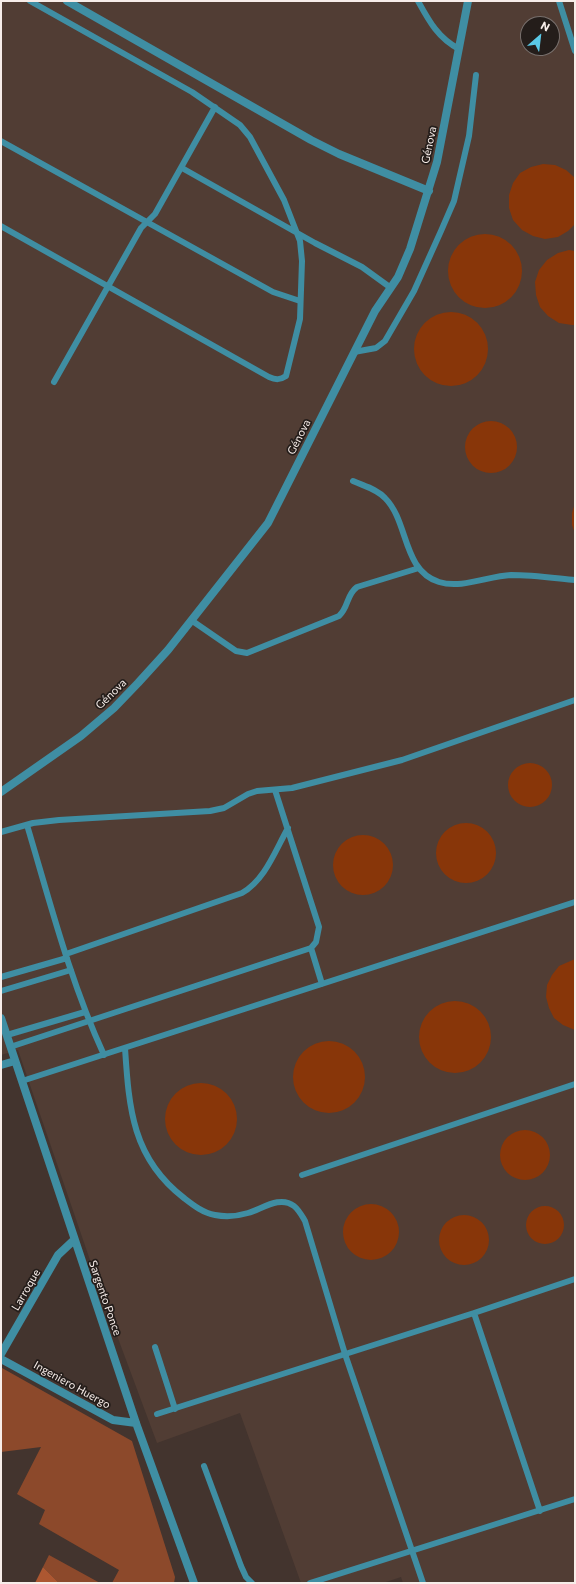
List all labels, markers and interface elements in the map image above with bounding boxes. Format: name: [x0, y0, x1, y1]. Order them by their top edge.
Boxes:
north arrow: [520, 16, 560, 56]
text: N: [539, 18, 552, 34]
street label: Génova: [419, 125, 439, 165]
street label: Génova: [285, 417, 313, 457]
street label: Génova: [93, 676, 129, 712]
street label: Sargento Ponce: [86, 1259, 124, 1337]
street label: Larroque: [9, 1267, 43, 1313]
street label: Ingeniero Huergo: [31, 1358, 113, 1412]

